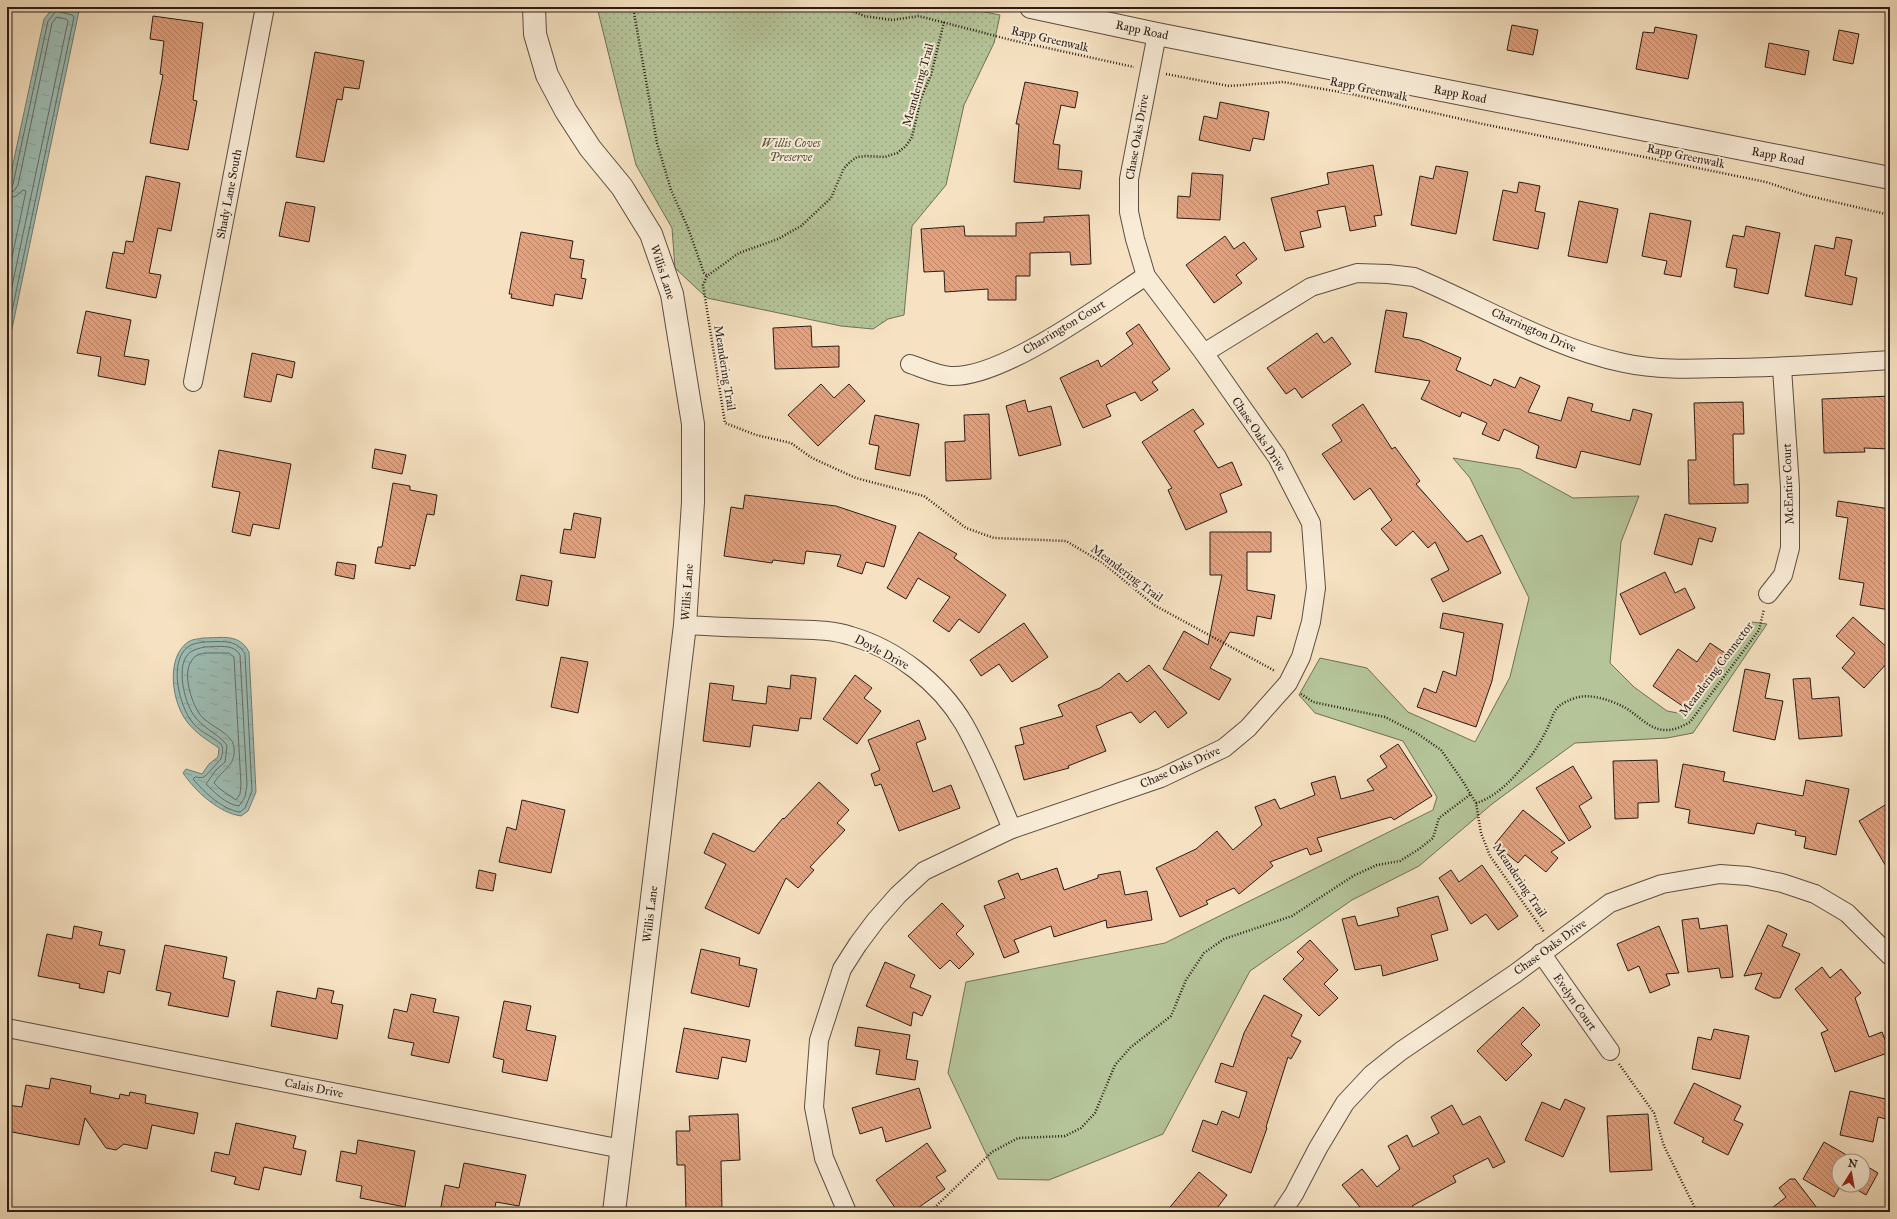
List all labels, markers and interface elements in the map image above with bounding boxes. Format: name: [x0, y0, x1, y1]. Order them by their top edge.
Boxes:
street label: Rapp Road: [1114, 18, 1170, 42]
street label: Rapp Greenwalk: [1010, 23, 1091, 55]
street label: Meandering Trail: [899, 41, 938, 129]
street label: Rapp Greenwalk: [1329, 74, 1410, 104]
street label: Rapp Road: [1432, 82, 1488, 106]
street label: Chase Oaks Drive: [1123, 93, 1151, 181]
park label: Willis Coves Preserve: [761, 136, 821, 164]
street label: Rapp Greenwalk: [1646, 141, 1727, 171]
street label: Rapp Road: [1750, 144, 1806, 168]
street label: Shady Lane South: [213, 148, 245, 240]
street label: Willis Lane: [648, 243, 678, 301]
street label: Charrington Court: [1020, 297, 1109, 358]
street label: Charrington Drive: [1489, 305, 1579, 356]
street label: Meandering Trail: [710, 324, 739, 413]
street label: Chase Oaks Drive: [1229, 394, 1289, 474]
street label: McEntire Court: [1780, 442, 1796, 525]
street label: Meandering Trail: [1088, 541, 1166, 606]
street label: Willis Lane: [678, 563, 696, 621]
street label: Meandering Connector: [1676, 619, 1757, 720]
street label: Doyle Drive: [852, 632, 912, 672]
street label: Chase Oaks Drive: [1138, 743, 1222, 791]
street label: Meandering Trail: [1489, 840, 1550, 921]
street label: Willis Lane: [640, 885, 660, 943]
street label: Chase Oaks Drive: [1511, 916, 1589, 978]
street label: Evelyn Court: [1550, 971, 1600, 1034]
street label: Calais Drive: [283, 1075, 345, 1101]
north arrow: [1831, 1153, 1871, 1193]
text: N: [1847, 1156, 1859, 1171]

